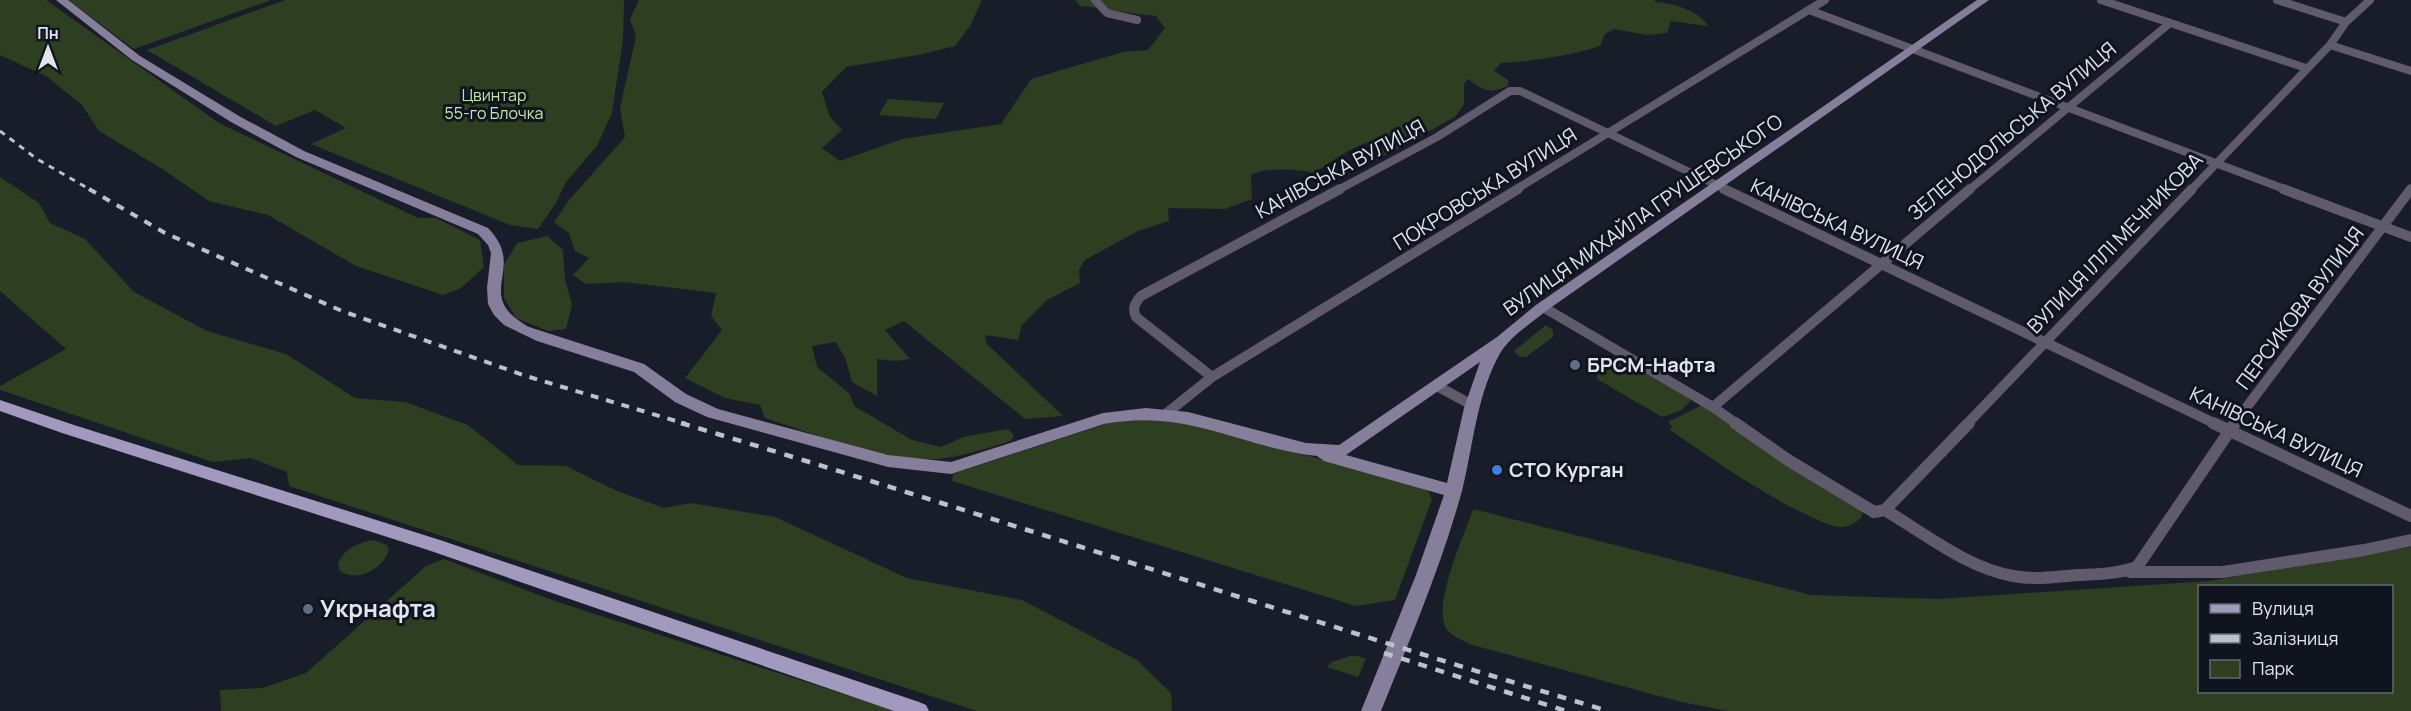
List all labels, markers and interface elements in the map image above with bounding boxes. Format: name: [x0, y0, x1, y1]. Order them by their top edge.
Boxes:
north arrow: [18, 18, 78, 78]
text: Пн: [37, 22, 59, 44]
street label: ЗЕЛЕНОДОЛЬСЬКА ВУЛИЦЯ: [1902, 35, 2121, 226]
park label: Цвинтар 55-го Блочка: [444, 84, 544, 124]
street label: ВУЛИЦЯ МИХАЙЛА ГРУШЕВСЬКОГО: [1498, 107, 1788, 322]
street label: КАНІВСЬКА ВУЛИЦЯ: [1251, 113, 1429, 225]
street label: ПОКРОВСЬКА ВУЛИЦЯ: [1388, 121, 1582, 256]
street label: ВУЛИЦЯ ІЛЛІ МЕЧНИКОВА: [2021, 146, 2209, 339]
street label: КАНІВСЬКА ВУЛИЦЯ: [1746, 172, 1928, 275]
street label: ПЕРСИКОВА ВУЛИЦЯ: [2229, 221, 2370, 395]
place label: БРСМ-Нафта: [1587, 351, 1716, 378]
marker: БРСМ-Нафта: [1568, 358, 1582, 372]
street label: КАНІВСЬКА ВУЛИЦЯ: [2185, 380, 2367, 483]
place label: СТО Курган: [1509, 456, 1624, 483]
marker: СТО Курган: [1490, 463, 1504, 477]
legend: [2198, 585, 2393, 693]
place label: Укрнафта: [320, 591, 436, 624]
text: Вулиця: [2252, 596, 2314, 620]
marker: Укрнафта: [301, 602, 315, 616]
text: Залізниця: [2252, 626, 2338, 650]
text: Парк: [2252, 656, 2295, 680]

